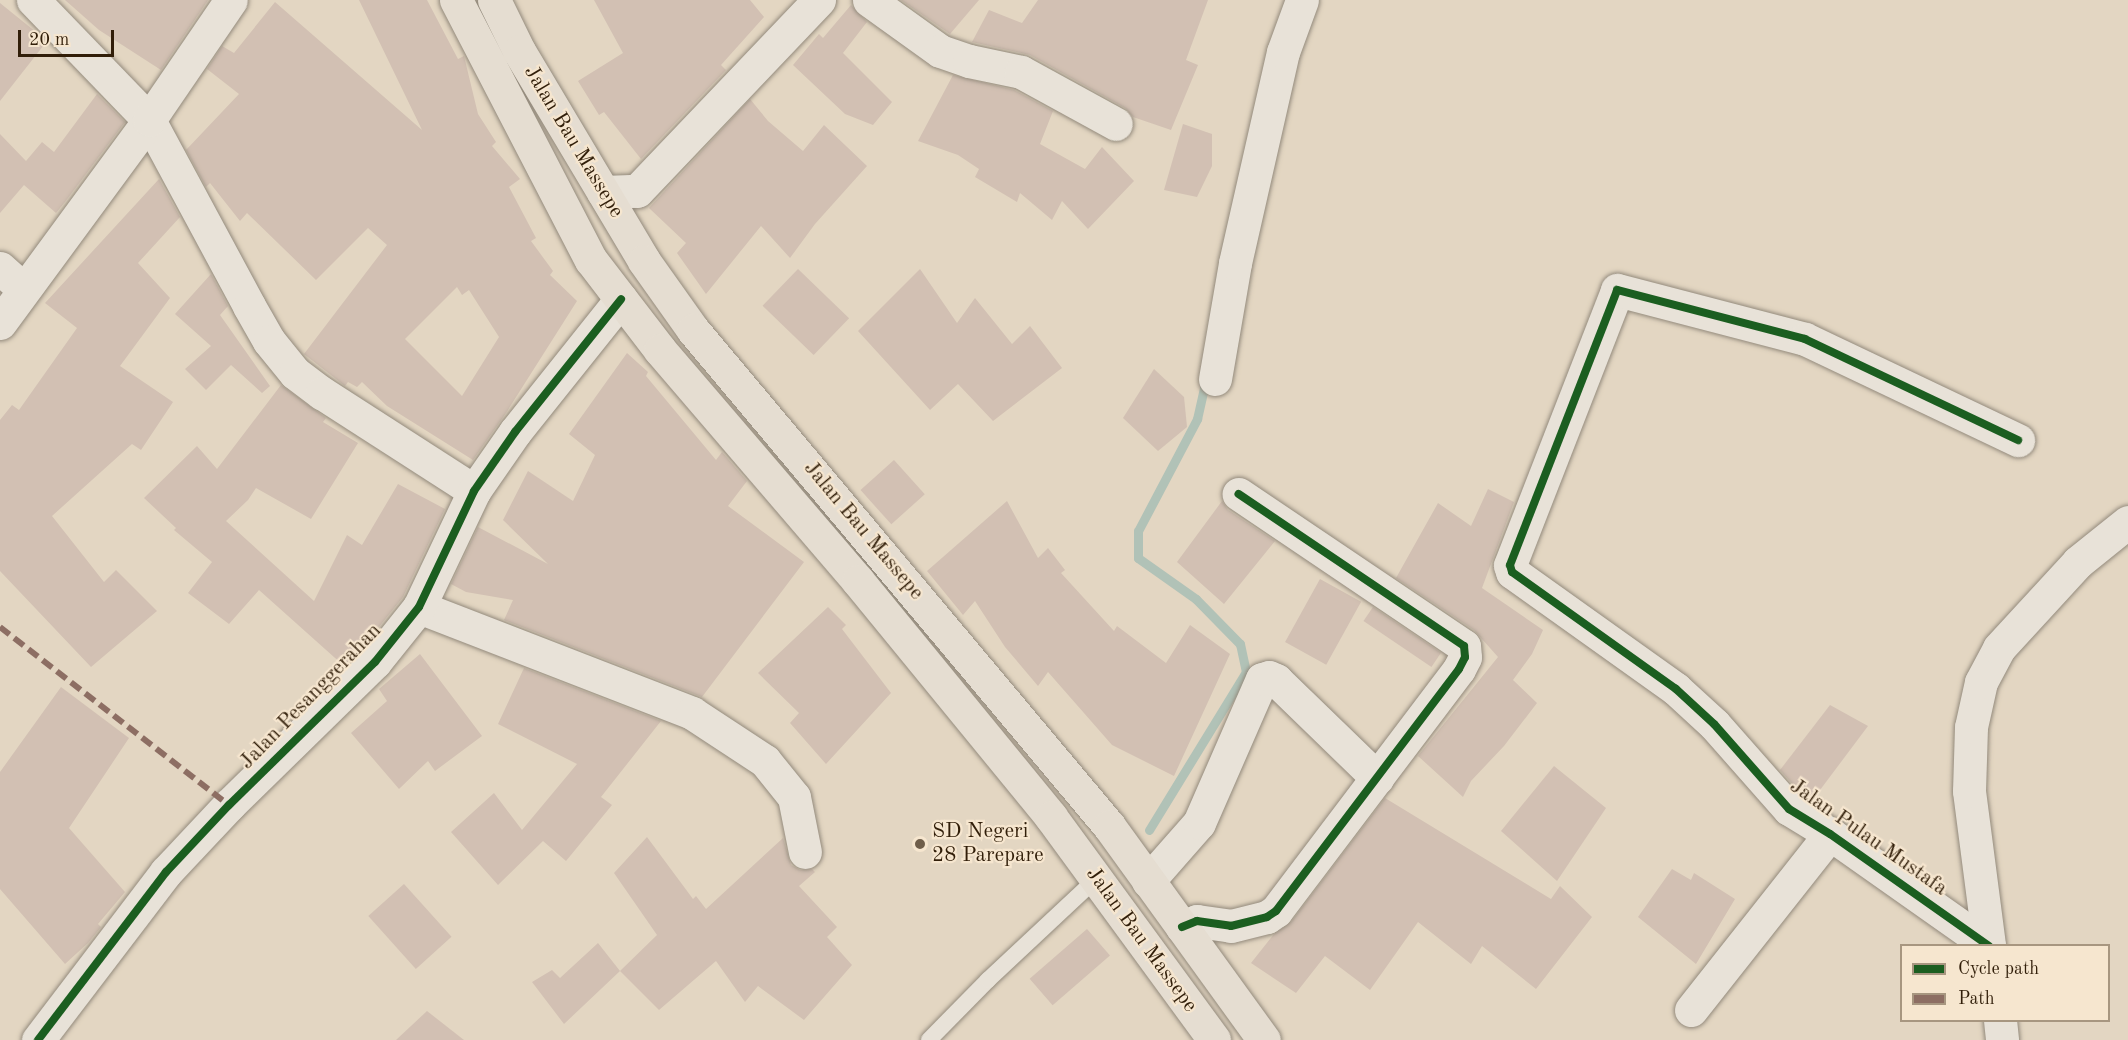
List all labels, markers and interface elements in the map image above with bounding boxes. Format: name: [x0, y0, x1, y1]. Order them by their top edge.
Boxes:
scale bar: [21, 18, 117, 56]
text: 20 m: [29, 31, 69, 49]
street label: Jalan Bau Massepe: [518, 61, 628, 223]
street label: Jalan Bau Massepe: [798, 457, 928, 605]
street label: Jalan Pesanggerahan: [235, 619, 387, 775]
street label: Jalan Pulau Mustafa: [1784, 774, 1952, 902]
place label: SD Negeri 28 Parepare: [932, 819, 1044, 869]
marker: SD Negeri 28 Parepare: [913, 837, 927, 851]
street label: Jalan Bau Massepe: [1080, 862, 1202, 1018]
legend: [1900, 944, 2110, 1022]
text: Cycle path: [1958, 960, 2039, 978]
text: Path: [1958, 990, 1994, 1008]

